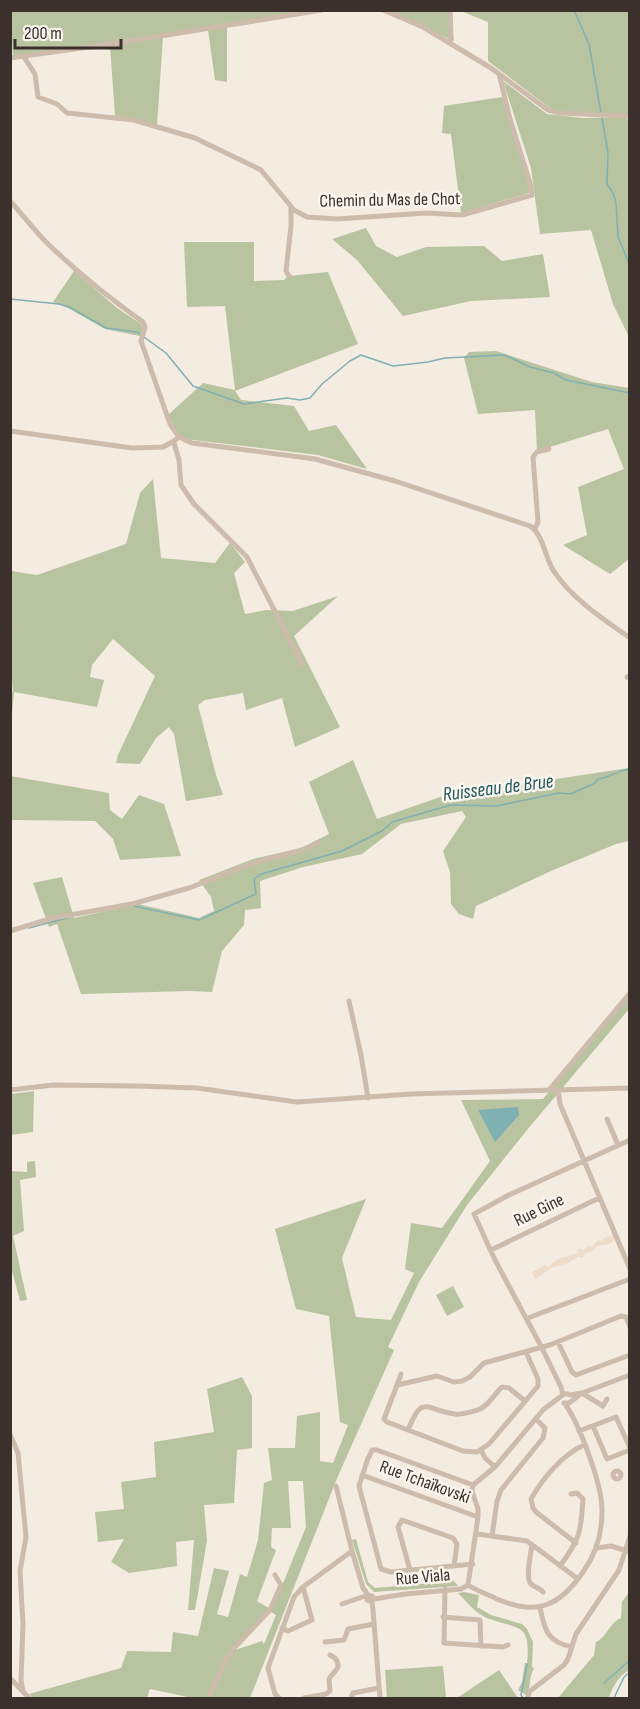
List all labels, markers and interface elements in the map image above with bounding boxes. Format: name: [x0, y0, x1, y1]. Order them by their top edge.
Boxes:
scale bar: [15, 12, 122, 50]
text: 200 m: [24, 23, 62, 44]
street label: Chemin du Mas de Chot: [319, 188, 461, 212]
water label: Ruisseau de Brue: [441, 769, 555, 807]
street label: Rue Gine: [510, 1189, 568, 1231]
street label: Rue Tchaïkovski: [377, 1456, 473, 1508]
street label: Rue Viala: [395, 1564, 451, 1590]

